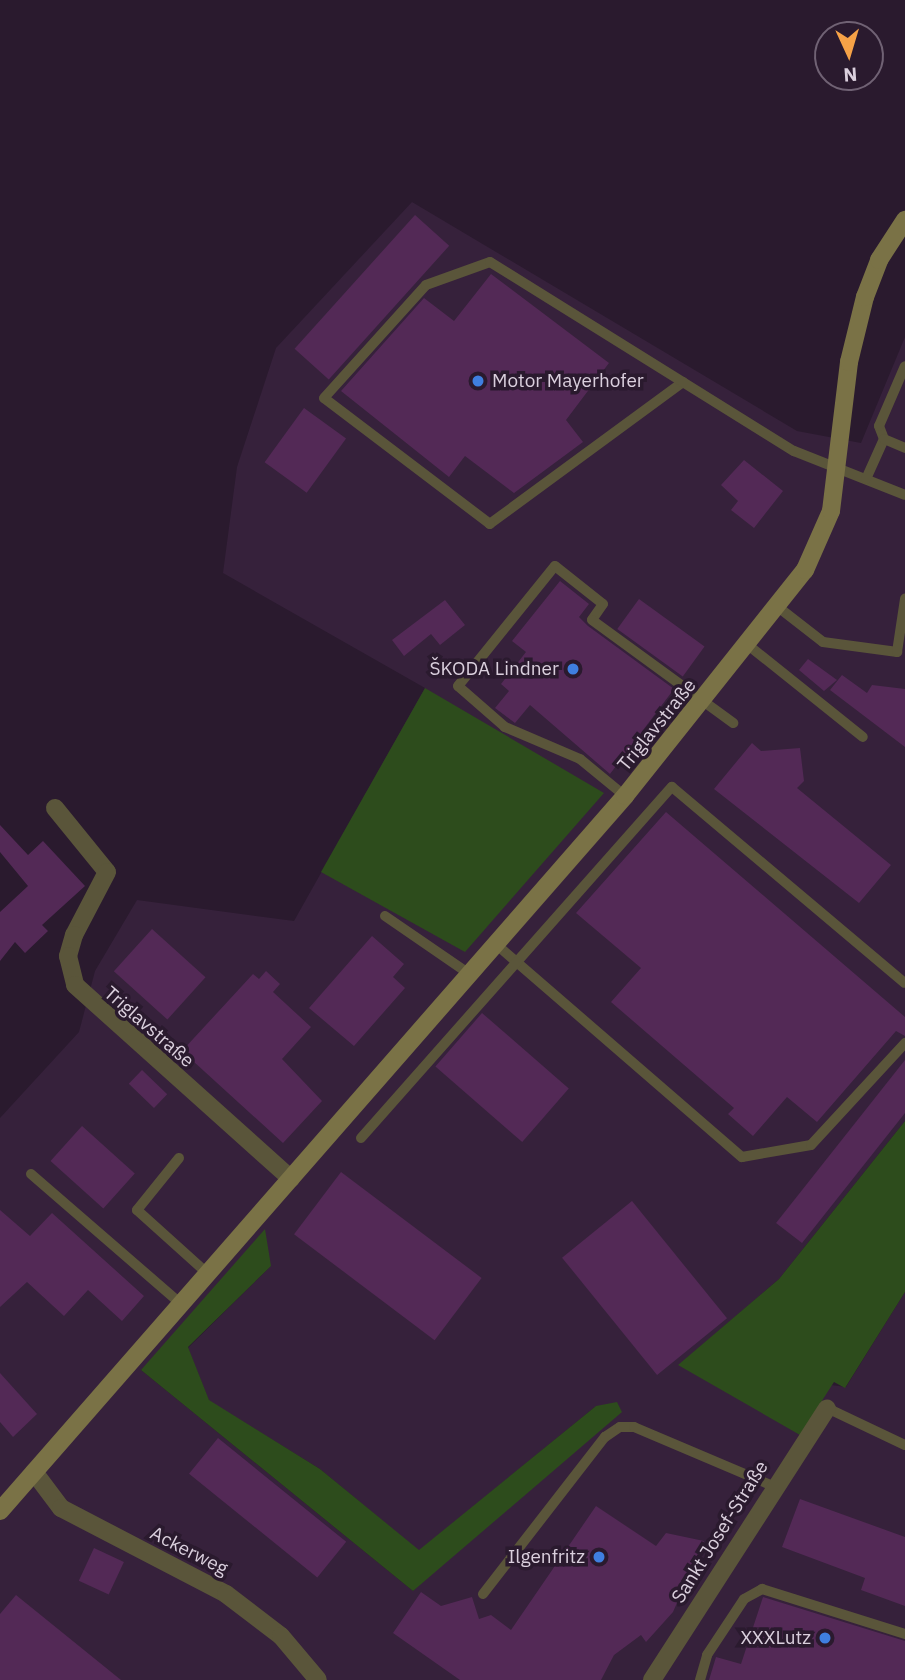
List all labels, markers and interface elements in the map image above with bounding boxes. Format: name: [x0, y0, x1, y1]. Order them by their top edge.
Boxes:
north arrow: [814, 21, 884, 91]
text: N: [843, 63, 858, 87]
place label: Motor Mayerhofer: [492, 370, 644, 392]
marker: Motor Mayerhofer: [470, 373, 486, 389]
place label: ŠKODA Lindner: [429, 658, 559, 680]
marker: ŠKODA Lindner: [565, 661, 581, 677]
street label: Triglavstraße: [613, 674, 701, 776]
street label: Triglavstraße: [99, 982, 199, 1072]
street label: Sankt Josef-Straße: [667, 1457, 773, 1607]
street label: Ackerweg: [146, 1522, 232, 1580]
place label: Ilgenfritz: [508, 1546, 585, 1568]
marker: Ilgenfritz: [591, 1549, 607, 1565]
place label: XXXLutz: [740, 1627, 811, 1649]
marker: XXXLutz: [817, 1630, 833, 1646]

